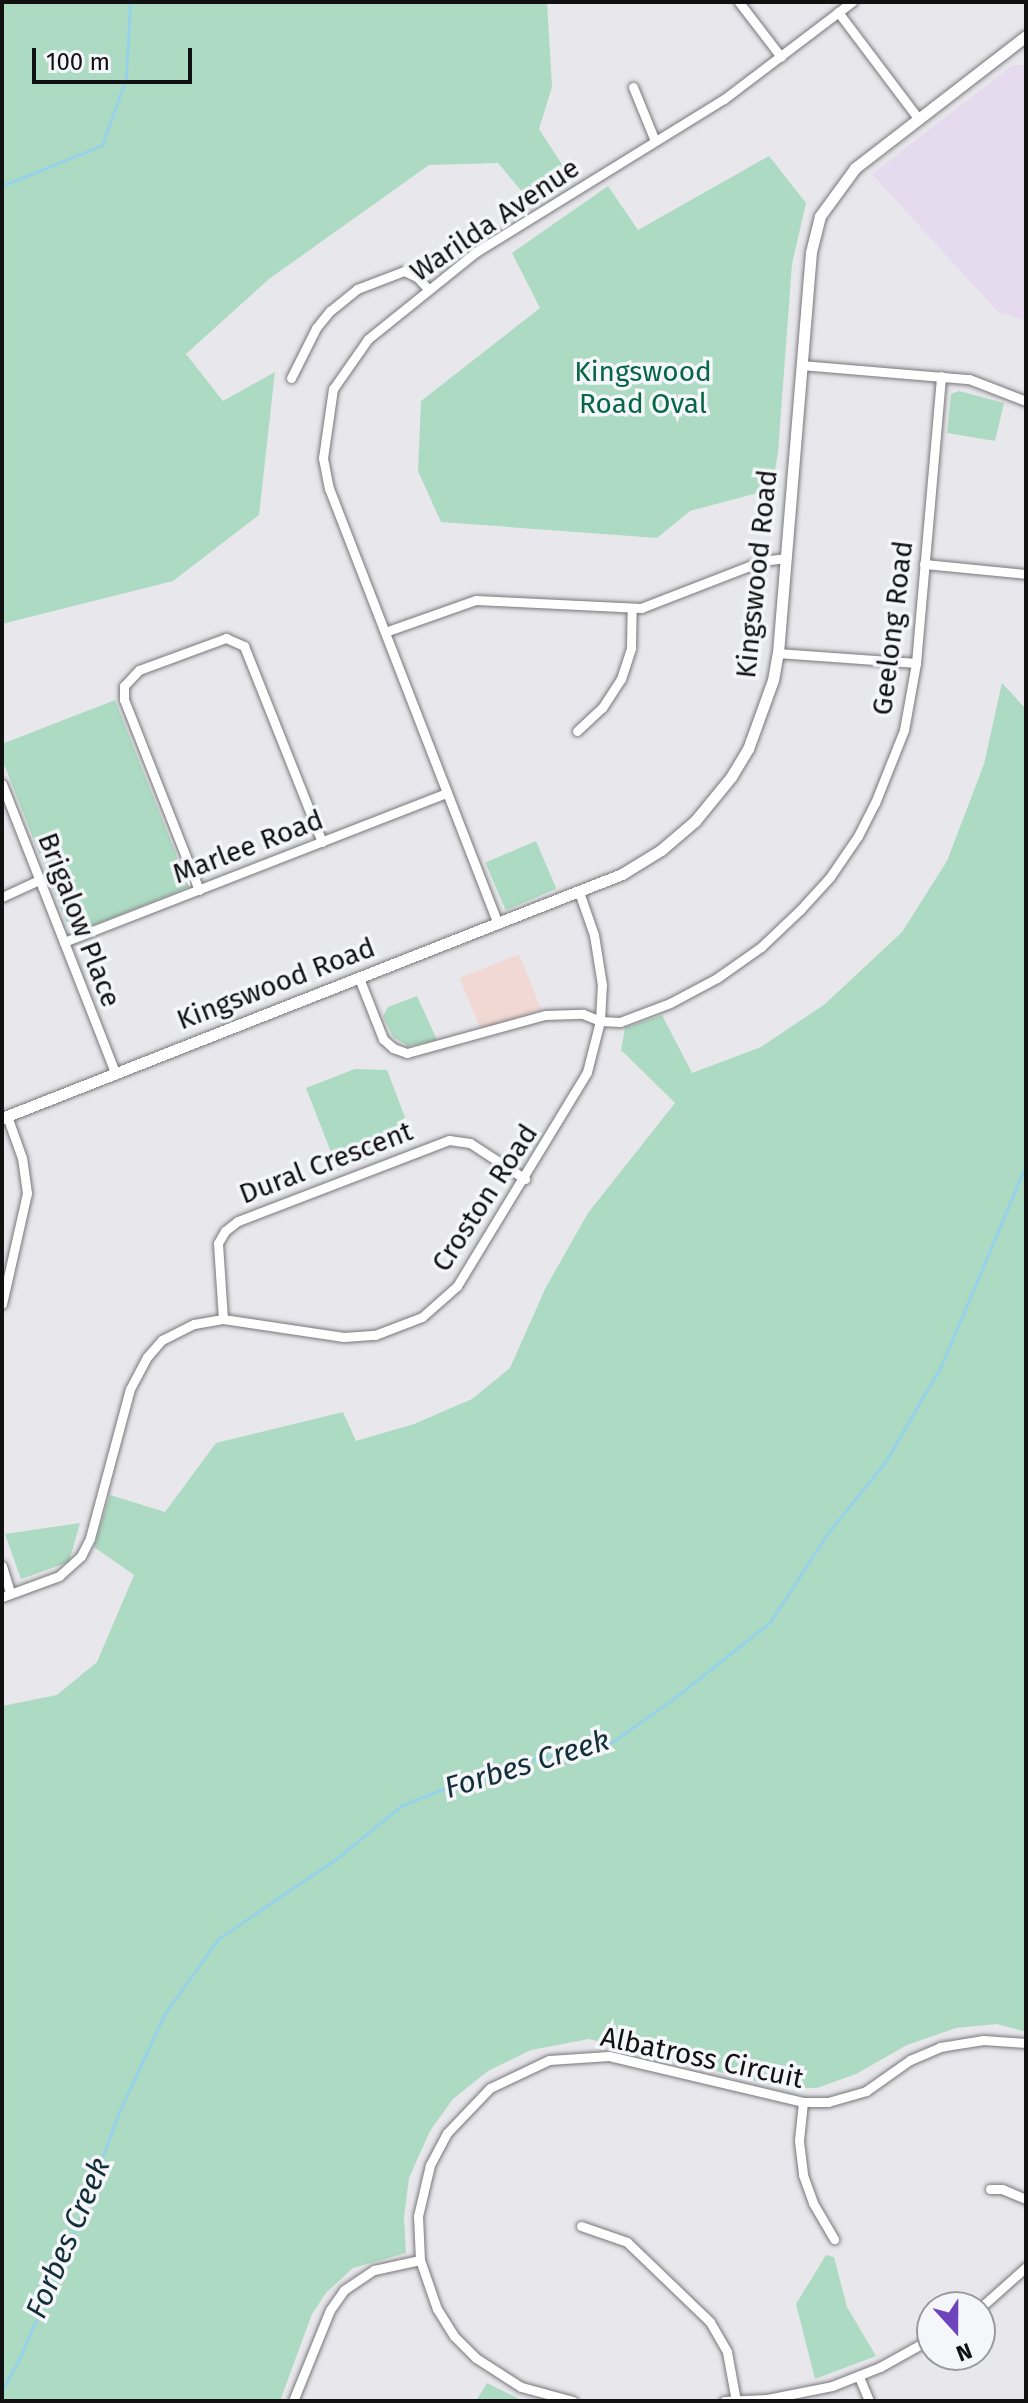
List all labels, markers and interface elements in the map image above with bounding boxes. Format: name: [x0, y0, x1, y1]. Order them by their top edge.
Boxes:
scale bar: [36, 32, 196, 82]
text: 100 m: [46, 48, 110, 76]
street label: Warilda Avenue: [404, 151, 586, 289]
park label: Kingswood Road Oval: [574, 355, 712, 421]
street label: Kingswood Road: [729, 468, 785, 680]
street label: Geelong Road: [866, 539, 920, 717]
street label: Marlee Road: [168, 803, 328, 891]
street label: Brigalow Place: [30, 828, 128, 1012]
street label: Kingswood Road: [172, 931, 380, 1037]
street label: Dural Crescent: [235, 1115, 417, 1211]
street label: Croston Road: [425, 1118, 545, 1278]
water label: Forbes Creek: [440, 1722, 614, 1806]
street label: Albatross Circuit: [598, 2020, 806, 2096]
water label: Forbes Creek: [18, 2152, 118, 2324]
north arrow: [916, 2291, 996, 2371]
text: N: [952, 2337, 976, 2367]

